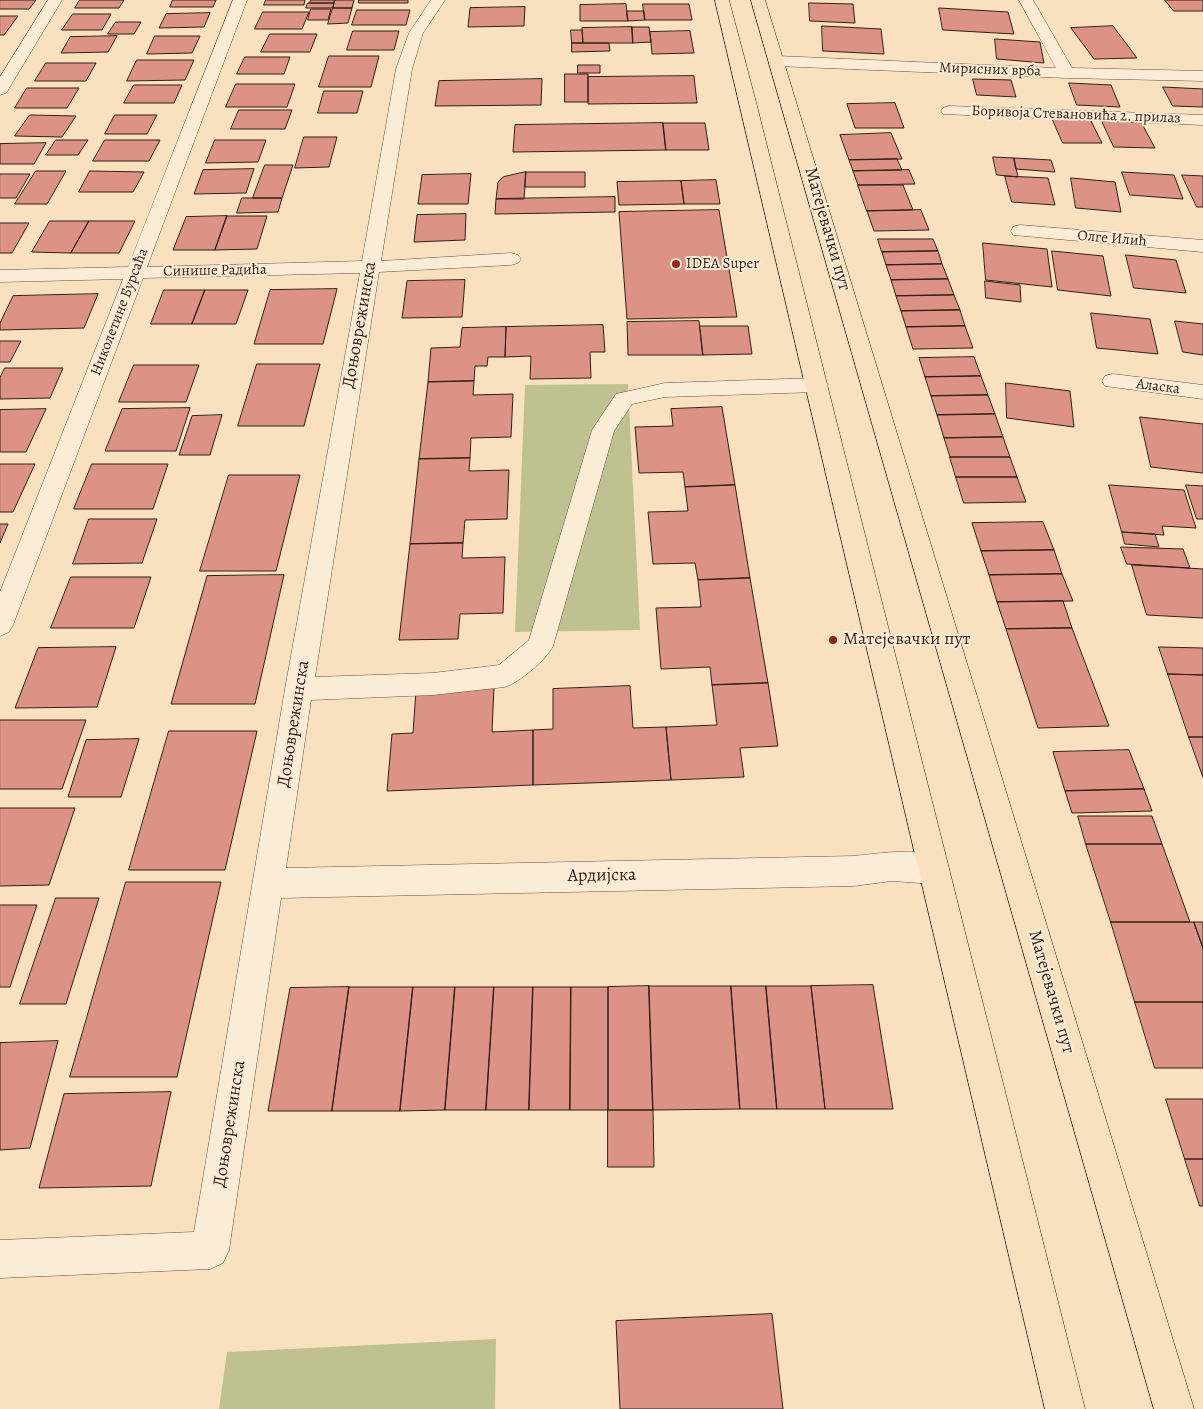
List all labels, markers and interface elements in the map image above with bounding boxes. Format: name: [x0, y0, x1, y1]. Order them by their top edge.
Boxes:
street label: Мирисних врба: [939, 59, 1041, 81]
street label: Боривоја Стевановића 2. прилаз: [971, 102, 1181, 128]
street label: Матејевачки пут: [799, 165, 855, 293]
street label: Олге Илић: [1077, 227, 1147, 251]
street label: Николетине Бурсаћа: [87, 246, 153, 378]
place label: IDEA Super: [686, 255, 759, 273]
marker: IDEA Super: [670, 258, 682, 270]
street label: Доњоврежинска: [338, 260, 382, 390]
street label: Синише Радића: [163, 261, 267, 281]
street label: Аласка: [1135, 375, 1181, 399]
place label: Матејевачки пут: [843, 629, 971, 651]
marker: Матејевачки пут: [827, 634, 839, 646]
street label: Доњоврежинска: [273, 659, 315, 789]
street label: Ардијска: [568, 865, 636, 887]
street label: Матејевачки пут: [1023, 928, 1079, 1056]
street label: Доњоврежинска: [209, 1059, 251, 1189]

